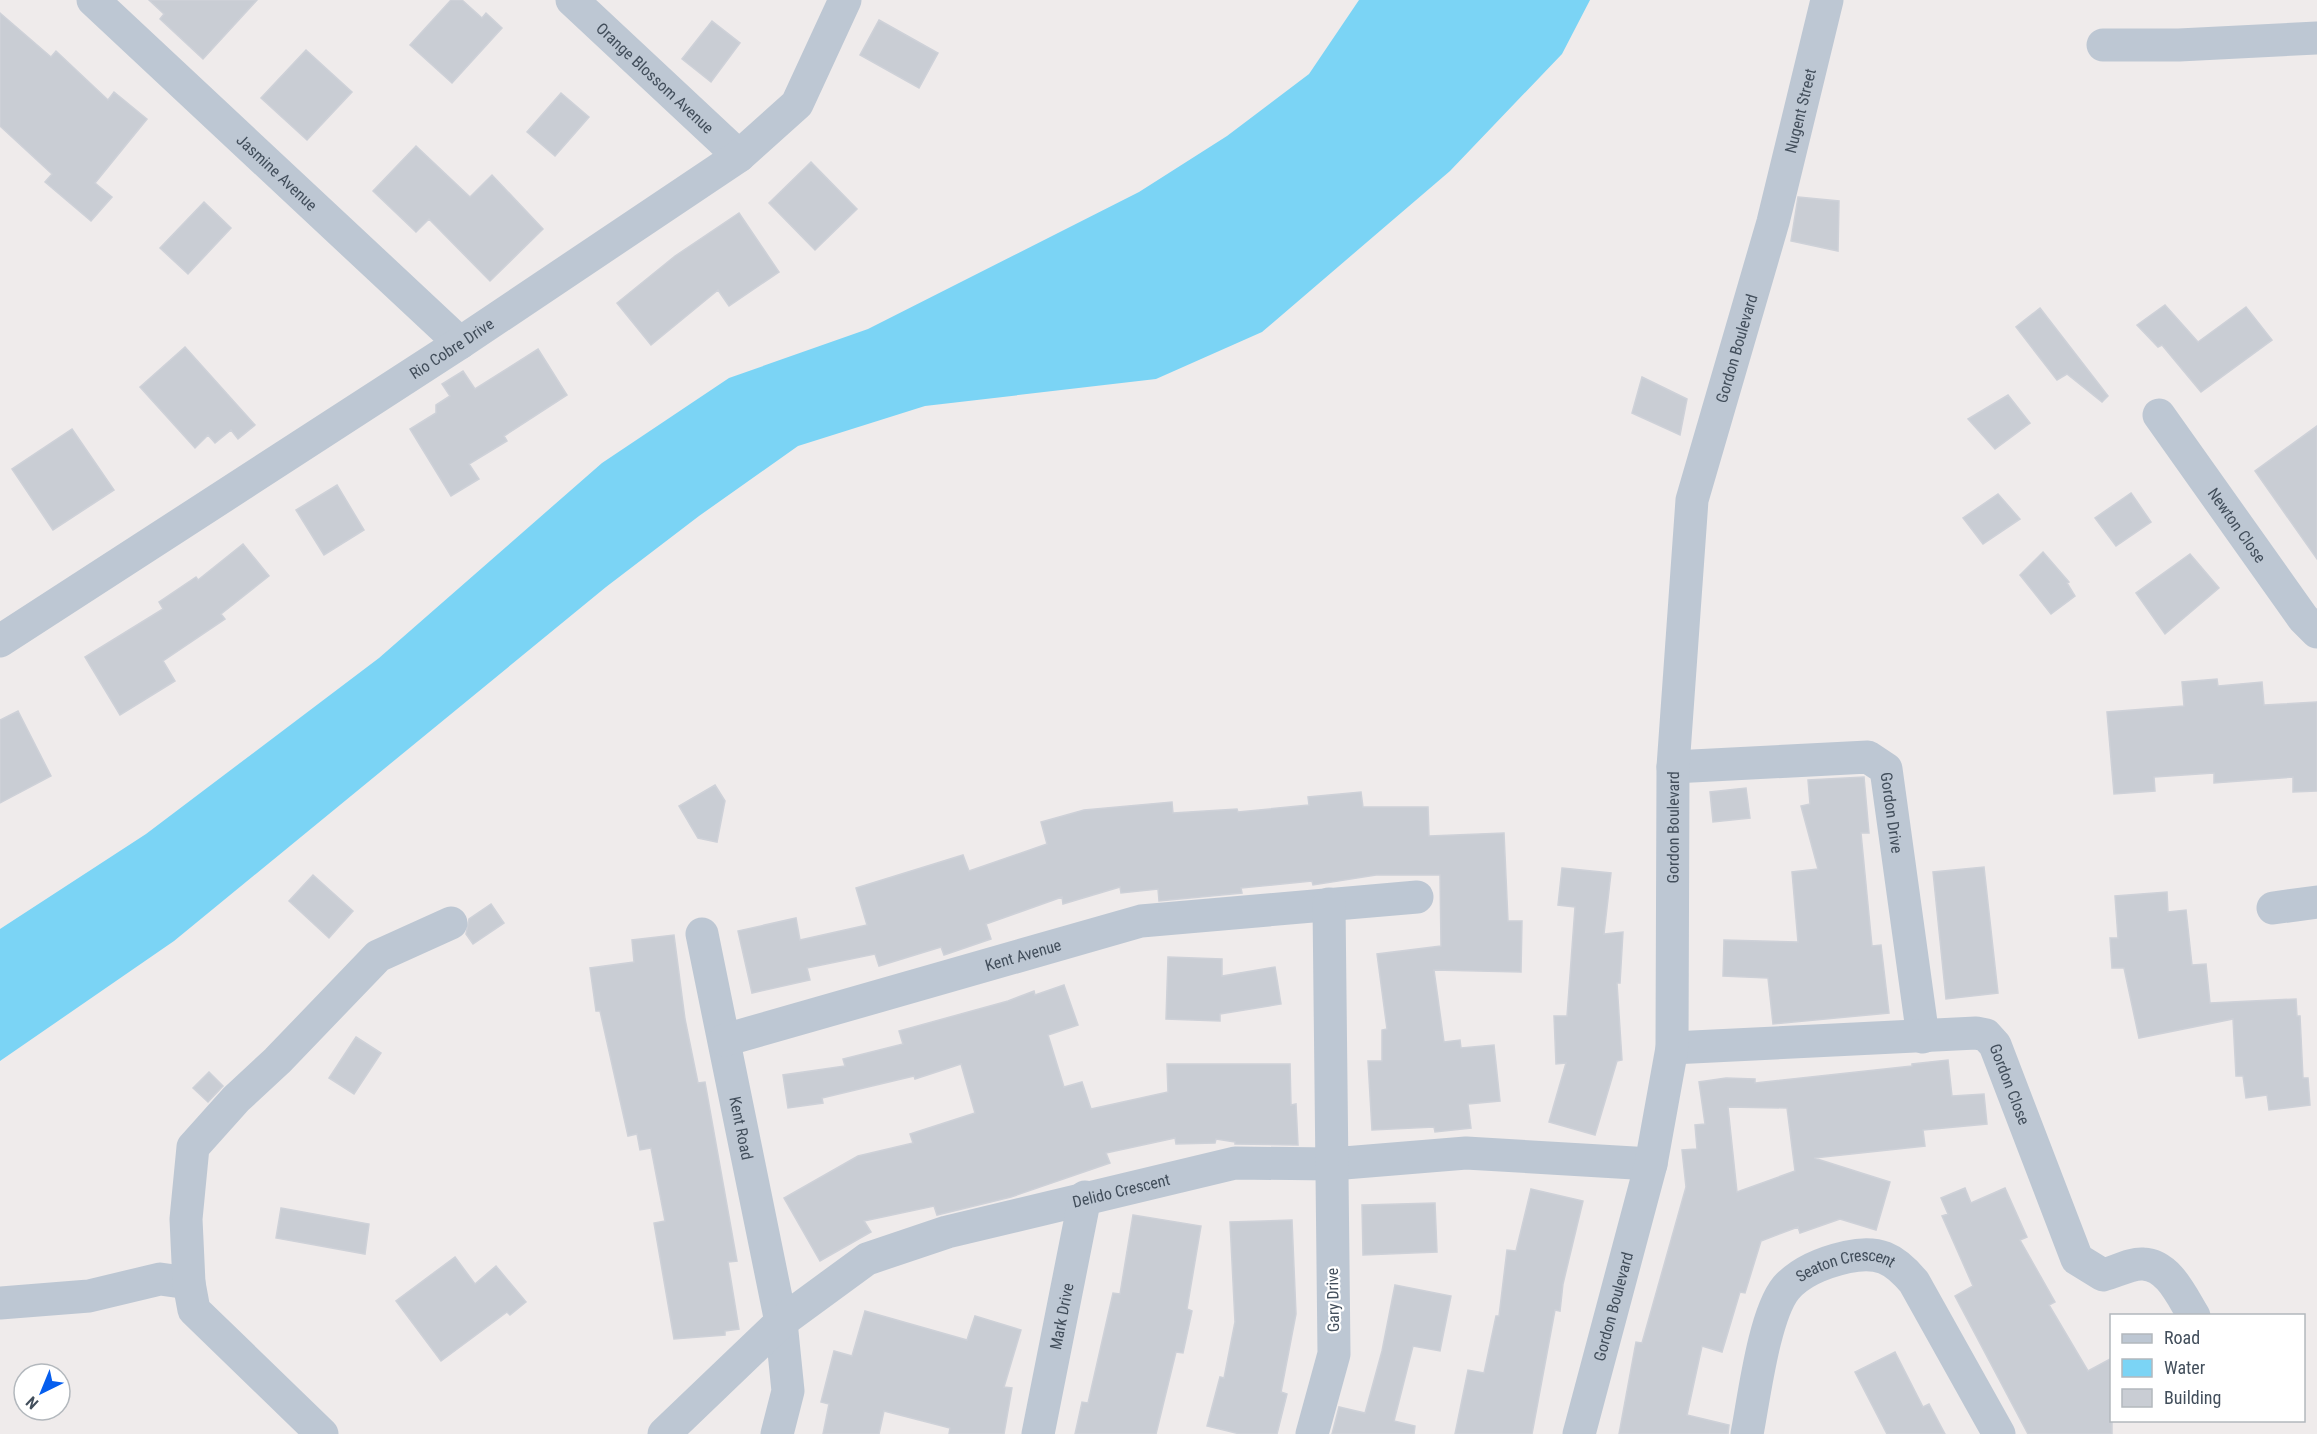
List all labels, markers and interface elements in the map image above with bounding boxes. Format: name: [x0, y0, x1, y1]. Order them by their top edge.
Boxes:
street label: Orange Blossom Avenue: [593, 18, 718, 137]
street label: Nugent Street: [1781, 66, 1820, 155]
street label: Jasmine Avenue: [233, 130, 321, 214]
street label: Gordon Boulevard: [1711, 292, 1761, 405]
street label: Rio Cobre Drive: [406, 314, 497, 383]
street label: Newton Close: [2204, 484, 2270, 566]
street label: Gordon Boulevard: [1663, 771, 1682, 883]
street label: Gordon Drive: [1877, 771, 1907, 854]
street label: Kent Avenue: [983, 935, 1063, 975]
street label: Gordon Close: [1986, 1041, 2034, 1127]
street label: Kent Road: [726, 1095, 757, 1161]
street label: Delido Crescent: [1070, 1169, 1172, 1211]
street label: Seaton Crescent: [1792, 1245, 1899, 1286]
street label: Gordon Boulevard: [1589, 1250, 1637, 1363]
street label: Gary Drive: [1323, 1268, 1343, 1332]
street label: Mark Drive: [1045, 1281, 1077, 1351]
legend: [2110, 1314, 2305, 1422]
text: Road: [2164, 1327, 2200, 1348]
text: Water: [2164, 1357, 2206, 1378]
north arrow: [12, 1362, 72, 1422]
text: Building: [2164, 1387, 2221, 1408]
text: N: [22, 1392, 42, 1413]

